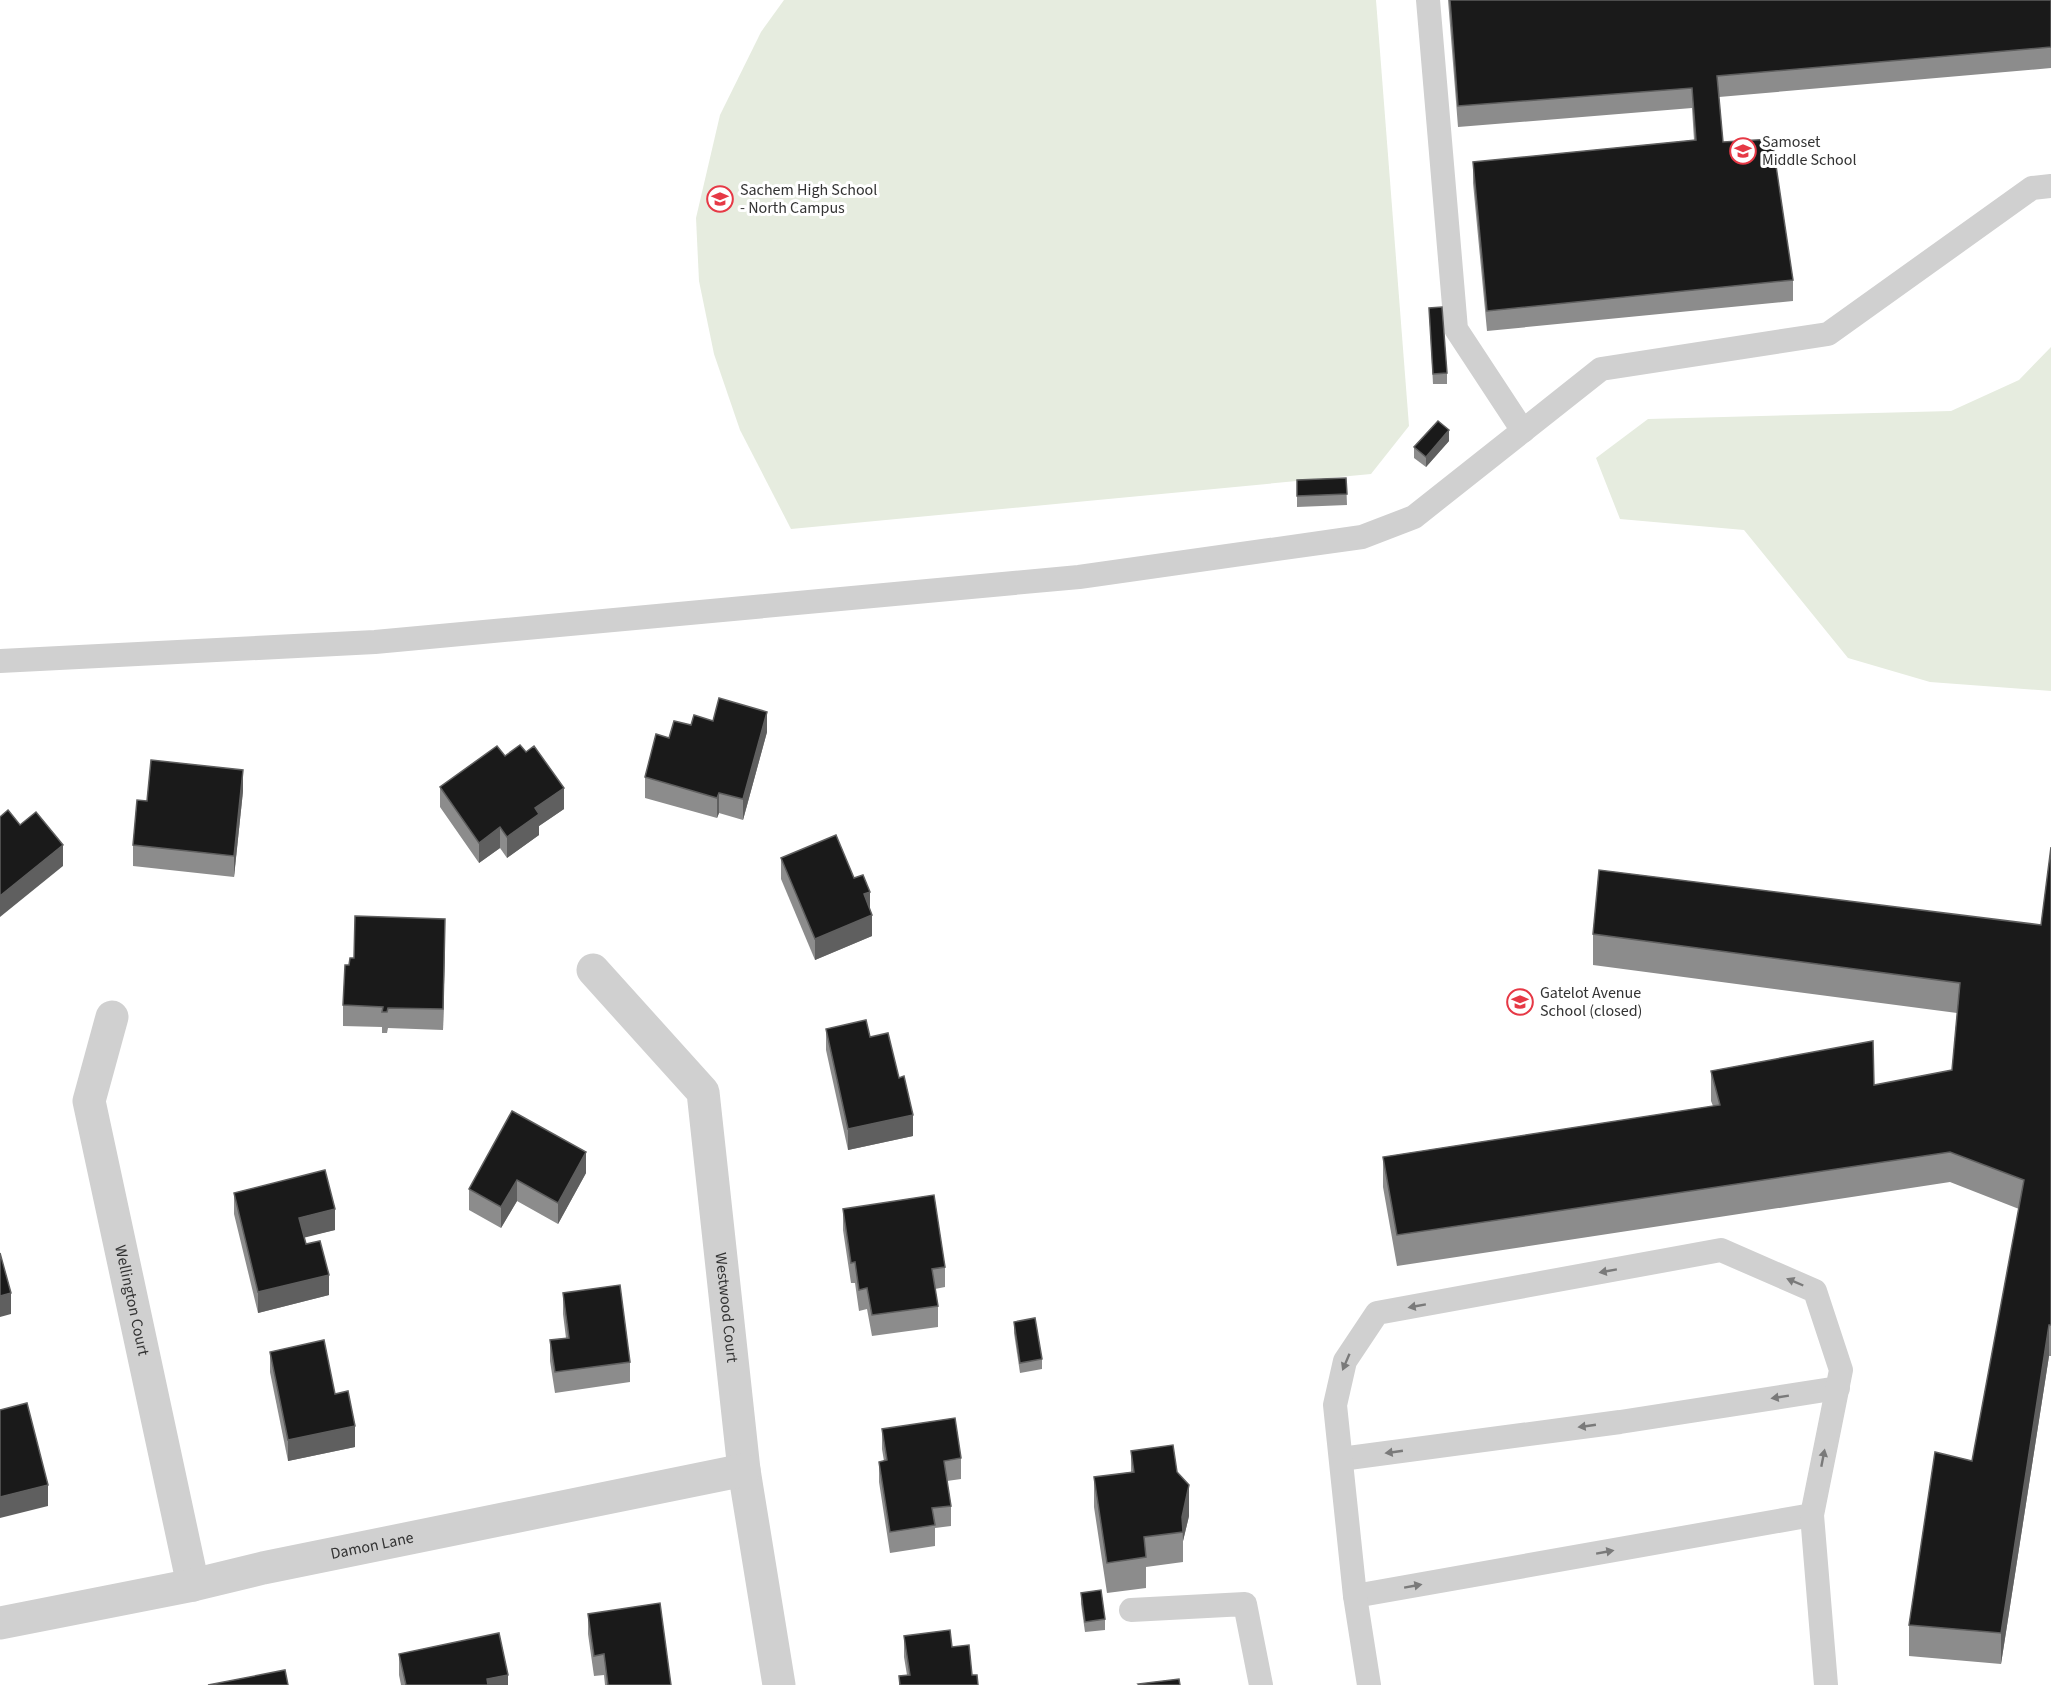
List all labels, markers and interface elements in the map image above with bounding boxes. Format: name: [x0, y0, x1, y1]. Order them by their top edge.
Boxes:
place label: Samoset Middle School: [1762, 131, 1857, 171]
school or university icon: Samoset Middle School: [1728, 136, 1758, 166]
place label: Sachem High School - North Campus: [740, 179, 877, 219]
school or university icon: Sachem High School - North Campus: [705, 184, 735, 214]
place label: Gatelot Avenue School (closed): [1540, 982, 1642, 1022]
school or university icon: Gatelot Avenue School (closed): [1505, 987, 1535, 1017]
street label: Wellington Court: [109, 1243, 155, 1358]
street label: Westwood Court: [709, 1251, 743, 1364]
one-way arrow: [1599, 1267, 1618, 1276]
one-way arrow: [1786, 1277, 1804, 1287]
one-way arrow: [1407, 1302, 1426, 1311]
one-way arrow: [1341, 1354, 1351, 1372]
one-way arrow: [1770, 1392, 1789, 1401]
one-way arrow: [1578, 1422, 1597, 1431]
one-way arrow: [1384, 1447, 1403, 1457]
one-way arrow: [1819, 1448, 1828, 1467]
street label: Damon Lane: [328, 1527, 416, 1565]
one-way arrow: [1595, 1547, 1614, 1556]
one-way arrow: [1403, 1581, 1422, 1590]

